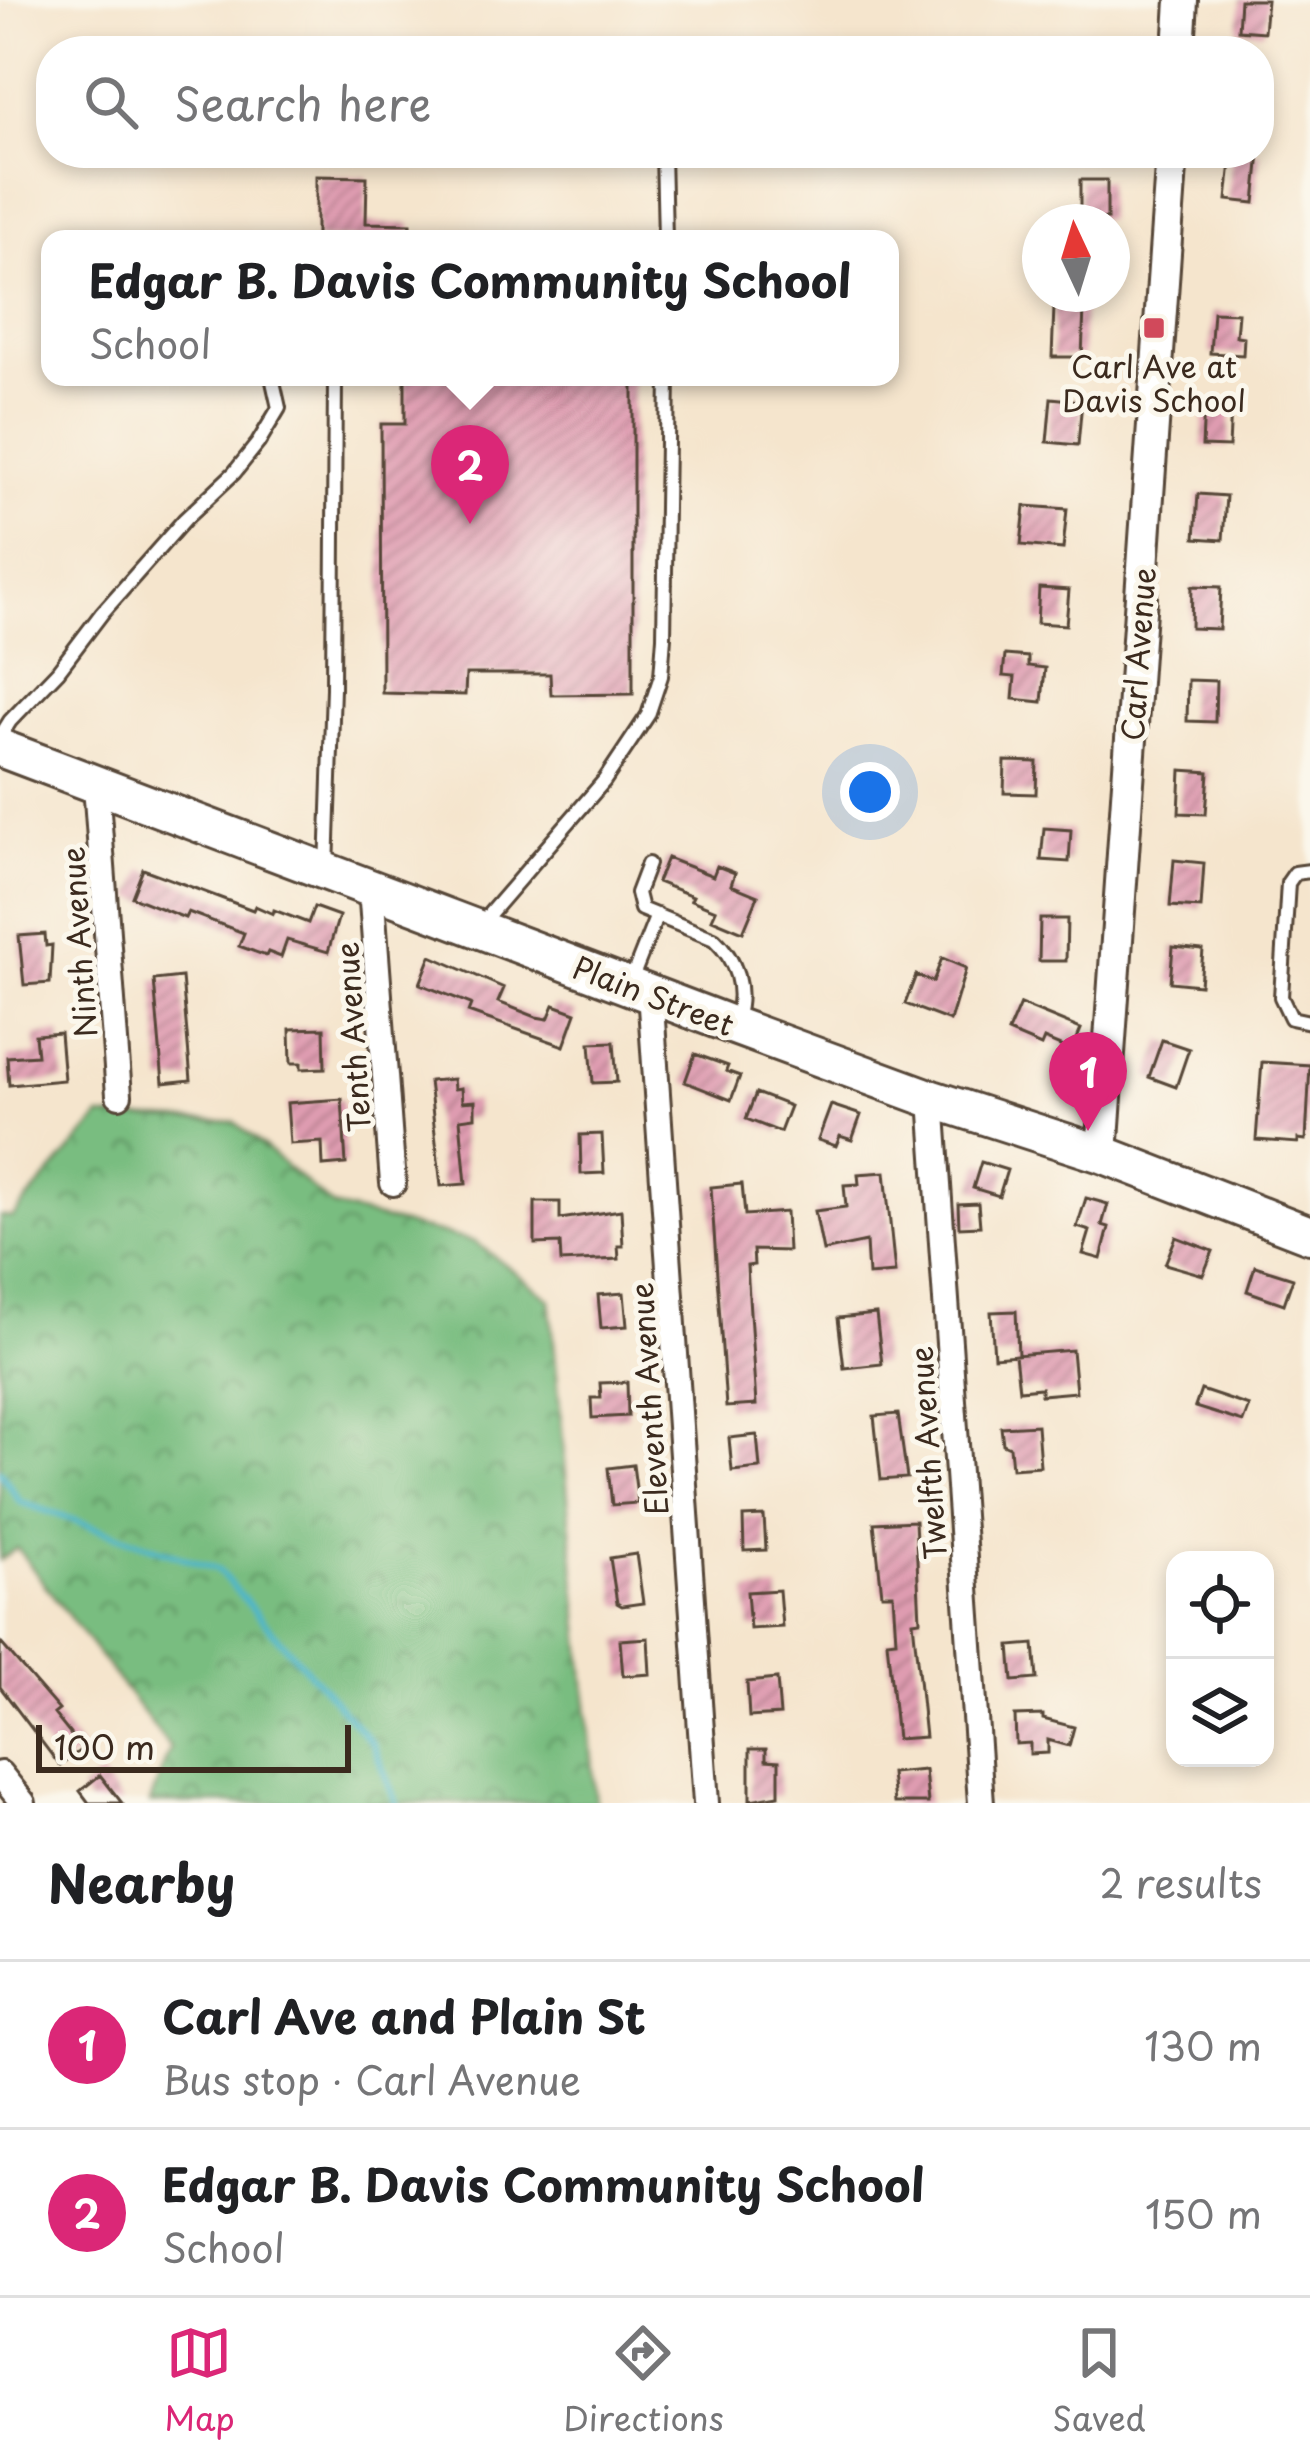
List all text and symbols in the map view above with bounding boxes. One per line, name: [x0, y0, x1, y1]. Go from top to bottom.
search box: [36, 36, 1274, 168]
text: Search here: [174, 68, 431, 136]
icon: search: [78, 69, 144, 135]
north arrow: [1022, 204, 1130, 312]
popup: [41, 230, 899, 386]
text: Edgar B. Davis Community School: [89, 245, 851, 313]
text: School: [89, 313, 211, 372]
marker: Carl Ave at Davis School: [1141, 315, 1167, 341]
place label: Carl Ave at Davis School: [1062, 343, 1246, 422]
pin: 2: [431, 425, 509, 524]
street label: Carl Avenue: [1108, 566, 1166, 742]
your location: [840, 762, 900, 822]
street label: Ninth Avenue: [49, 845, 107, 1039]
street label: Tenth Avenue: [323, 940, 381, 1134]
street label: Plain Street: [567, 944, 741, 1046]
pin: 1: [1049, 1032, 1127, 1131]
street label: Eleventh Avenue: [617, 1281, 679, 1517]
street label: Twelfth Avenue: [897, 1345, 957, 1561]
map controls: [1166, 1551, 1274, 1767]
button: locate: [1166, 1551, 1274, 1659]
button: layers: [1166, 1659, 1274, 1767]
scale bar: [36, 1719, 351, 1772]
text: 100 m: [54, 1721, 155, 1771]
text: Nearby: [48, 1843, 235, 1920]
text: 2 results: [1100, 1852, 1262, 1911]
text: Carl Ave and Plain St: [162, 1981, 646, 2049]
text: 1: [78, 2015, 96, 2074]
text: 130 m: [1144, 2015, 1262, 2074]
text: Bus stop · Carl Avenue: [162, 2049, 581, 2108]
text: Edgar B. Davis Community School: [162, 2149, 925, 2217]
text: 2: [73, 2183, 101, 2242]
text: 150 m: [1145, 2183, 1262, 2242]
text: School: [162, 2217, 285, 2276]
tab: Map: [164, 2320, 235, 2442]
tab: Directions: [563, 2320, 724, 2442]
tab: Saved: [1052, 2320, 1146, 2442]

